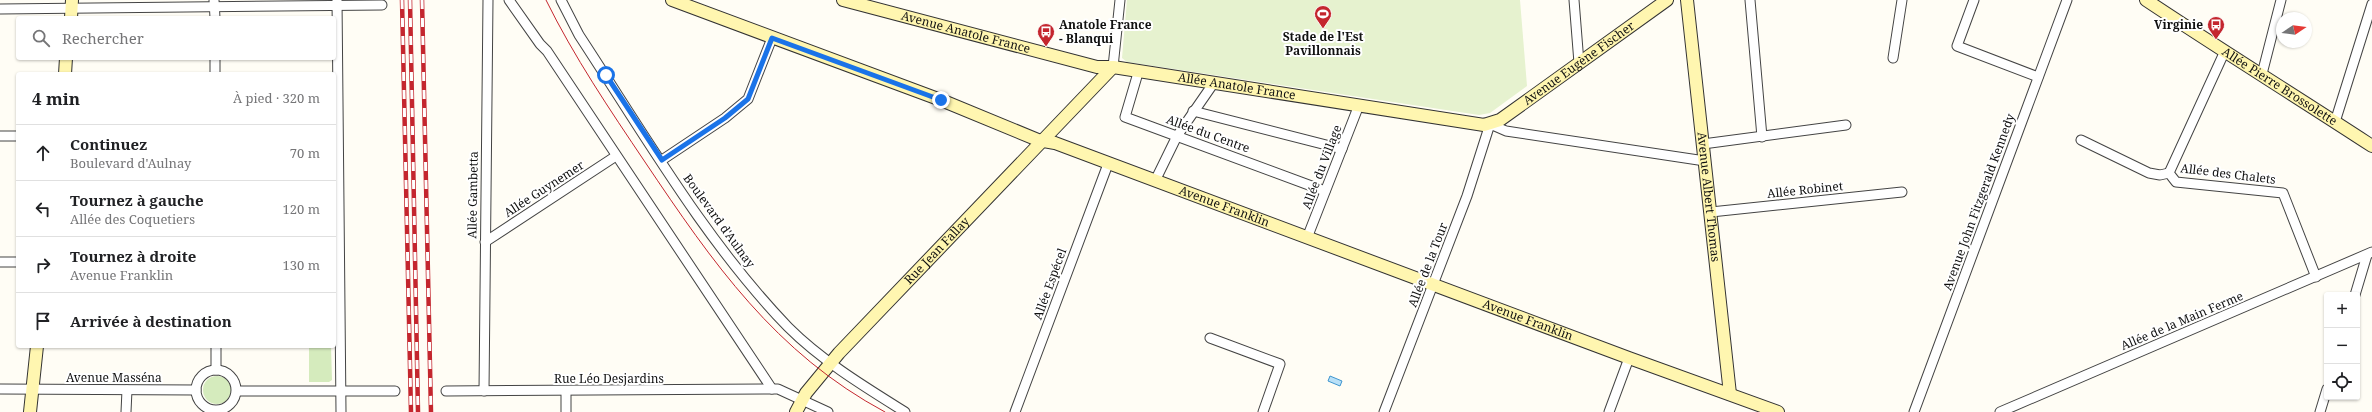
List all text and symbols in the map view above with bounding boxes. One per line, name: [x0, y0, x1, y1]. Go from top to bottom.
sports icon: Stade de l'Est Pavillonnais: [1313, 4, 1333, 29]
street label: Avenue Anatole France: [900, 7, 1032, 57]
north arrow: [2276, 12, 2312, 48]
bus stop icon: Virginie: [2206, 15, 2226, 40]
search box: [16, 16, 336, 60]
place label: Anatole France - Blanqui: [1059, 16, 1152, 47]
place label: Virginie: [2154, 16, 2203, 33]
street label: Avenue Eugène Fischer: [1519, 17, 1638, 109]
bus stop icon: Anatole France - Blanqui: [1036, 22, 1056, 47]
icon: search: [30, 27, 52, 49]
text: Rechercher: [62, 28, 144, 48]
place label: Stade de l'Est Pavillonnais: [1283, 28, 1363, 59]
street label: Allée Pierre Brossolette: [2219, 43, 2341, 129]
route start: [597, 66, 615, 84]
street label: Allée Anatole France: [1177, 68, 1297, 103]
text: 4 min: [32, 87, 80, 110]
text: À pied · 320 m: [233, 89, 320, 107]
route end: [932, 91, 950, 109]
street label: Allée du Centre: [1164, 111, 1252, 157]
street label: Avenue John Fitzgerald Kennedy: [1939, 111, 2019, 293]
street label: Allée du Village: [1298, 122, 1345, 211]
street label: Avenue Albert Thomas: [1693, 131, 1725, 263]
text: Continuez: [70, 134, 147, 154]
icon: ahead: [32, 142, 54, 164]
text: 70 m: [290, 144, 320, 162]
street label: Allée Gambetta: [463, 151, 482, 239]
text: Boulevard d'Aulnay: [70, 154, 191, 172]
street label: Allée Guynemer: [500, 156, 587, 221]
street label: Allée des Chalets: [2180, 159, 2277, 188]
street label: Boulevard d'Aulnay: [680, 170, 759, 271]
street label: Allée Robinet: [1766, 177, 1844, 202]
street label: Avenue Franklin: [1177, 181, 1272, 231]
text: Tournez à gauche: [70, 190, 204, 210]
icon: left: [32, 198, 54, 220]
text: 120 m: [283, 200, 320, 218]
text: Allée des Coquetiers: [70, 210, 195, 228]
street label: Rue Jean Fallay: [900, 213, 973, 288]
street label: Allée de la Tour: [1404, 220, 1452, 310]
text: Tournez à droite: [70, 246, 196, 266]
street label: Allée Espécel: [1029, 246, 1070, 322]
icon: right: [32, 254, 54, 276]
text: 130 m: [283, 256, 320, 274]
text: Avenue Franklin: [70, 266, 173, 284]
street label: Allée de la Main Ferme: [2118, 287, 2246, 354]
map controls: [2324, 292, 2360, 400]
button: +: [2324, 292, 2360, 328]
street label: Avenue Franklin: [1480, 295, 1576, 344]
icon: arrive: [32, 310, 54, 332]
text: Arrivée à destination: [70, 311, 232, 331]
button: −: [2324, 328, 2360, 364]
button: locate: [2324, 364, 2360, 400]
street label: Avenue Masséna: [66, 369, 162, 386]
street label: Rue Léo Desjardins: [554, 370, 664, 387]

